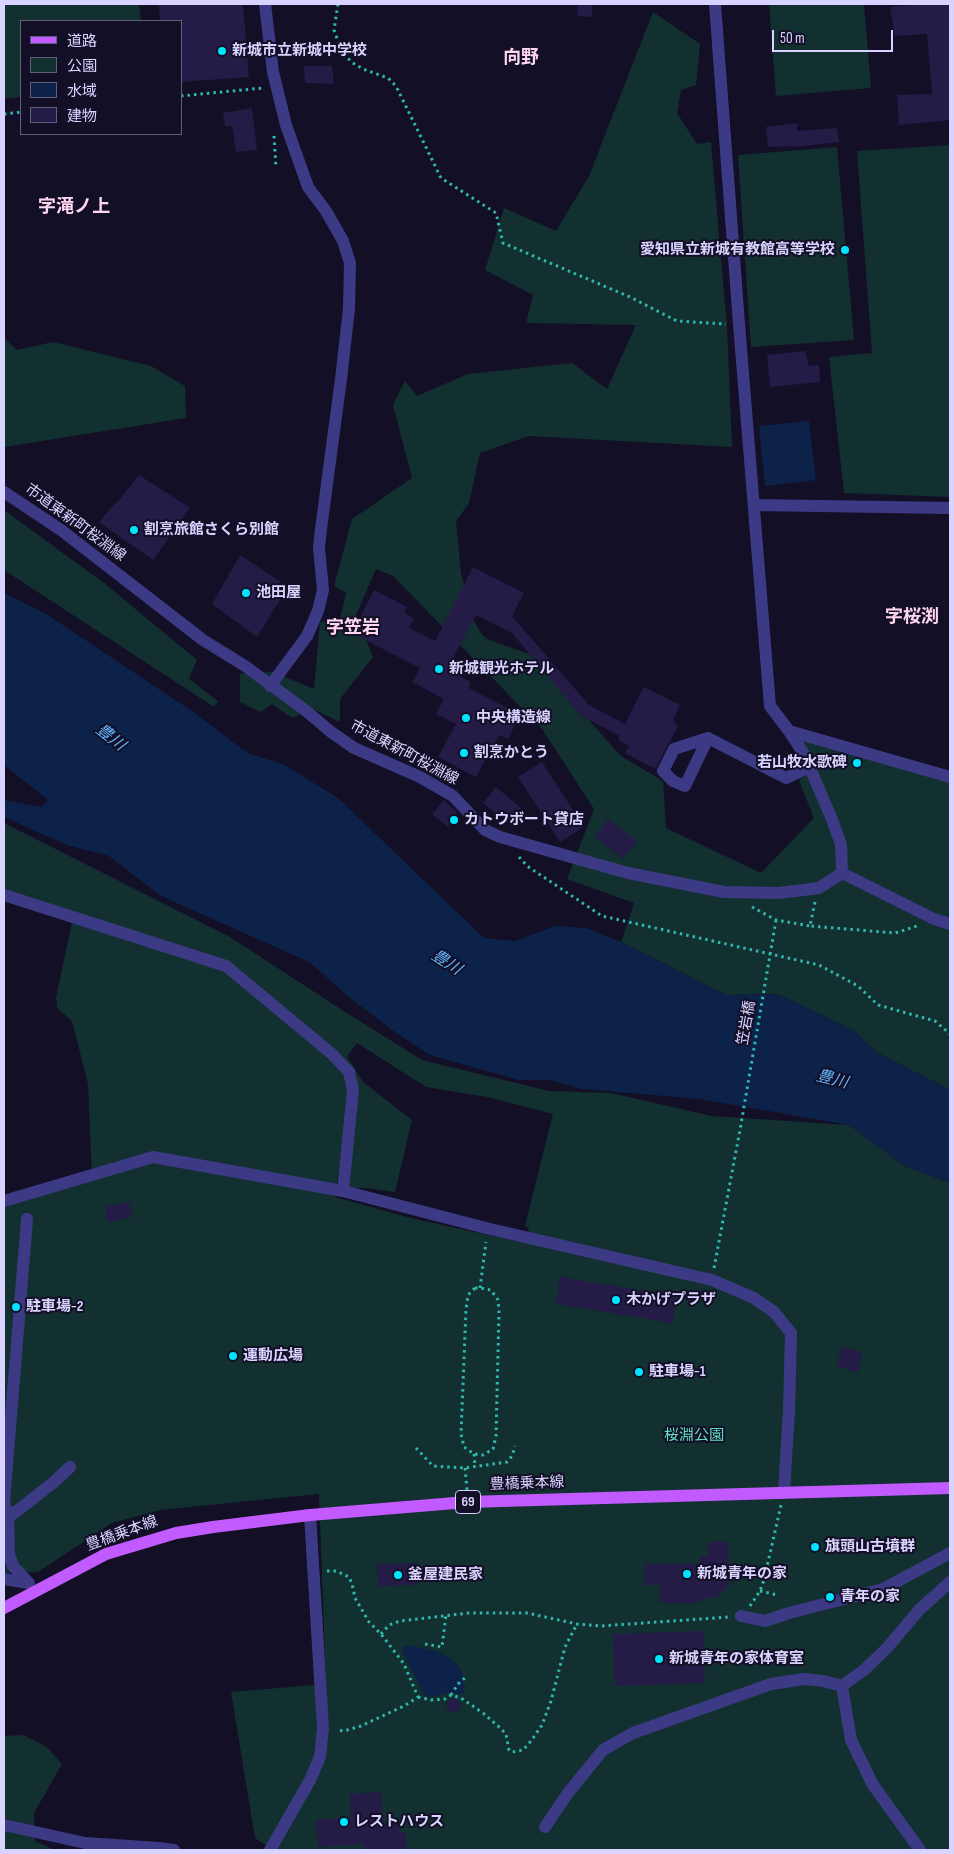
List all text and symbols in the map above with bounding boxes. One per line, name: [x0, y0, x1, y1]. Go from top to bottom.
legend: [20, 20, 182, 135]
scale bar: [774, 20, 895, 52]
text: 50 m: [780, 29, 805, 48]
text: 道路: [67, 32, 97, 51]
place label: 新城市立新城中学校: [232, 42, 367, 60]
marker: 新城市立新城中学校: [216, 45, 228, 57]
district label: 向野: [503, 47, 539, 69]
text: 公園: [67, 57, 97, 76]
text: 水域: [67, 82, 97, 101]
text: 建物: [67, 107, 97, 126]
district label: 字滝ノ上: [38, 196, 110, 218]
place label: 愛知県立新城有教館高等学校: [640, 241, 835, 259]
marker: 愛知県立新城有教館高等学校: [839, 244, 851, 256]
street label: 市道東新町桜淵線: [21, 480, 129, 566]
place label: 割烹旅館さくら別館: [144, 521, 279, 539]
marker: 割烹旅館さくら別館: [128, 524, 140, 536]
place label: 池田屋: [256, 584, 301, 602]
marker: 池田屋: [240, 587, 252, 599]
district label: 字桜渕: [885, 606, 939, 628]
district label: 字笠岩: [326, 617, 380, 639]
place label: 新城観光ホテル: [449, 660, 554, 678]
marker: 新城観光ホテル: [433, 663, 445, 675]
place label: 中央構造線: [476, 709, 551, 727]
marker: 中央構造線: [460, 712, 472, 724]
street label: 市道東新町桜淵線: [347, 717, 461, 789]
water label: 豊川: [91, 721, 129, 755]
place label: 割烹かとう: [474, 744, 549, 762]
marker: 割烹かとう: [458, 747, 470, 759]
place label: 若山牧水歌碑: [757, 754, 847, 772]
marker: 若山牧水歌碑: [851, 757, 863, 769]
place label: カトウボート貸店: [464, 811, 584, 829]
marker: カトウボート貸店: [448, 814, 460, 826]
water label: 豊川: [427, 946, 465, 980]
street label: 笠岩橋: [734, 999, 760, 1047]
water label: 豊川: [814, 1067, 850, 1093]
place label: 木かげプラザ: [626, 1291, 716, 1309]
marker: 木かげプラザ: [610, 1294, 622, 1306]
place label: 駐車場-2: [26, 1298, 83, 1316]
marker: 駐車場-2: [10, 1301, 22, 1313]
place label: 運動広場: [243, 1347, 303, 1365]
marker: 運動広場: [227, 1350, 239, 1362]
place label: 駐車場-1: [649, 1363, 706, 1381]
marker: 駐車場-1: [633, 1366, 645, 1378]
park label: 桜淵公園: [664, 1427, 724, 1445]
street label: 豊橋乗本線: [489, 1474, 565, 1494]
road number: 69: [456, 1490, 480, 1514]
street label: 豊橋乗本線: [84, 1513, 160, 1555]
place label: 旗頭山古墳群: [825, 1538, 915, 1556]
marker: 旗頭山古墳群: [809, 1541, 821, 1553]
place label: 新城青年の家: [697, 1565, 787, 1583]
place label: 釜屋建民家: [408, 1566, 483, 1584]
marker: 新城青年の家: [681, 1568, 693, 1580]
marker: 釜屋建民家: [392, 1569, 404, 1581]
place label: 青年の家: [840, 1588, 900, 1606]
marker: 青年の家: [824, 1591, 836, 1603]
place label: 新城青年の家体育室: [669, 1650, 804, 1668]
marker: 新城青年の家体育室: [653, 1653, 665, 1665]
place label: レストハウス: [354, 1813, 444, 1831]
marker: レストハウス: [338, 1816, 350, 1828]

